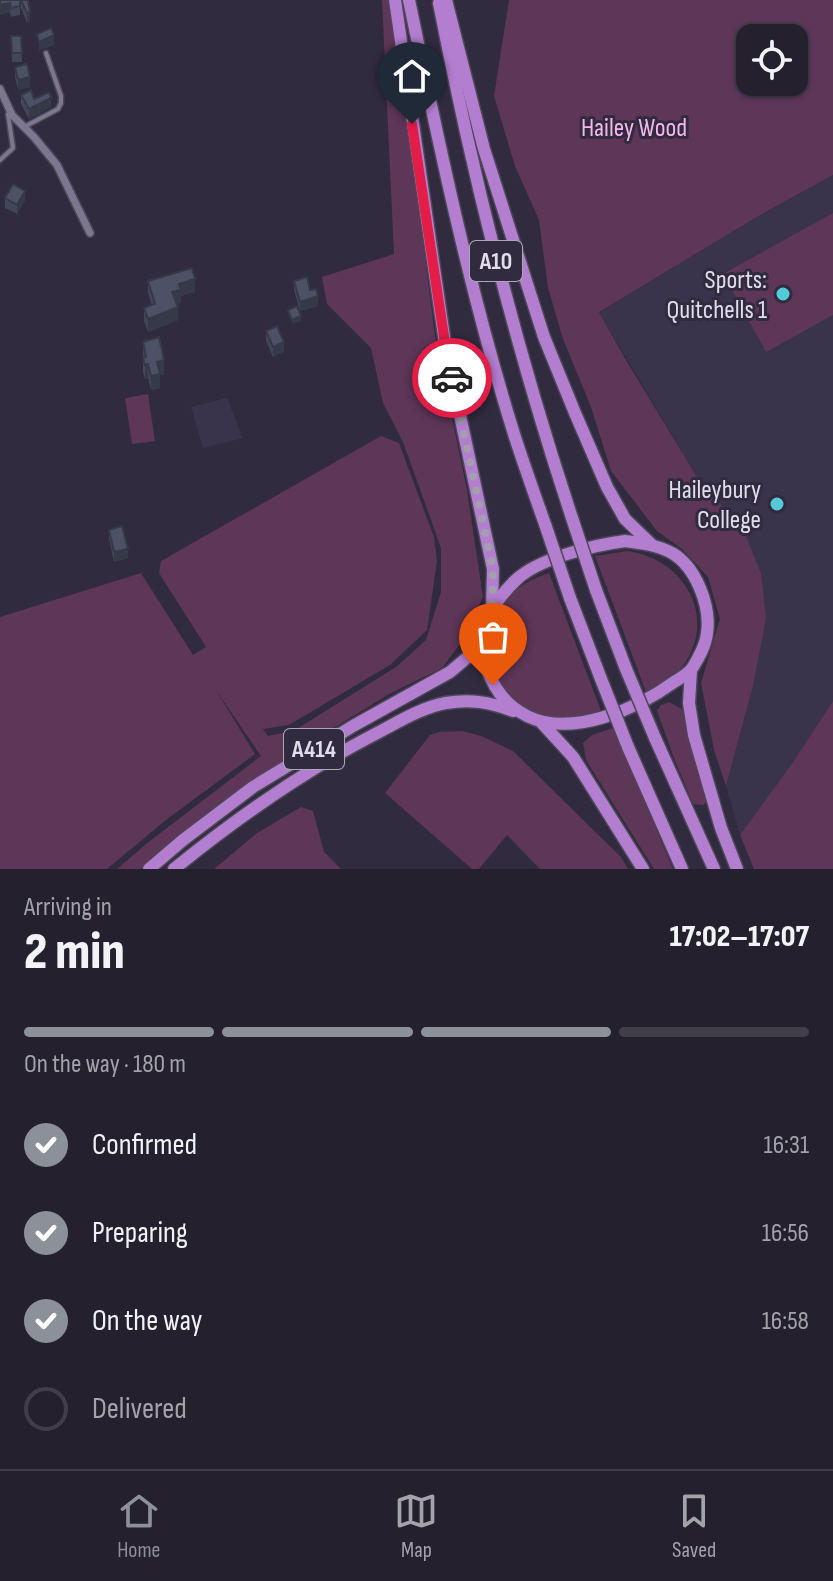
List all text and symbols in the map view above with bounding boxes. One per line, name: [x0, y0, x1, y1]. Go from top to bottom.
map controls: [736, 24, 808, 96]
button: locate: [736, 24, 808, 96]
pin: [378, 42, 446, 124]
icon: home: [390, 54, 434, 98]
park label: Hailey Wood: [581, 113, 687, 144]
road number: A10: [470, 241, 522, 281]
place label: Sports: Quitchells 1: [667, 265, 767, 326]
marker: Sports: Quitchells 1: [774, 285, 792, 303]
courier: [412, 338, 492, 418]
icon: car: [430, 356, 474, 400]
place label: Haileybury College: [668, 475, 761, 536]
marker: Haileybury College: [768, 495, 786, 513]
pin: [459, 603, 527, 685]
icon: bag: [471, 615, 515, 659]
road number: A414: [284, 729, 344, 769]
text: Arriving in: [24, 892, 112, 923]
text: 17:02–17:07: [669, 919, 809, 955]
text: 2 min: [24, 921, 125, 984]
text: On the way · 180 m: [24, 1049, 186, 1080]
icon: check: [24, 1123, 68, 1167]
text: Confirmed: [92, 1127, 197, 1163]
text: 16:31: [764, 1130, 809, 1161]
icon: check: [24, 1211, 68, 1255]
text: Preparing: [92, 1215, 188, 1251]
text: 16:56: [762, 1218, 809, 1249]
icon: check: [24, 1299, 68, 1343]
text: On the way: [92, 1303, 202, 1339]
text: 16:58: [762, 1306, 809, 1337]
text: Delivered: [92, 1391, 187, 1427]
tab: Home: [117, 1489, 161, 1564]
tab: Map: [394, 1489, 438, 1564]
tab: Saved: [672, 1489, 716, 1564]

